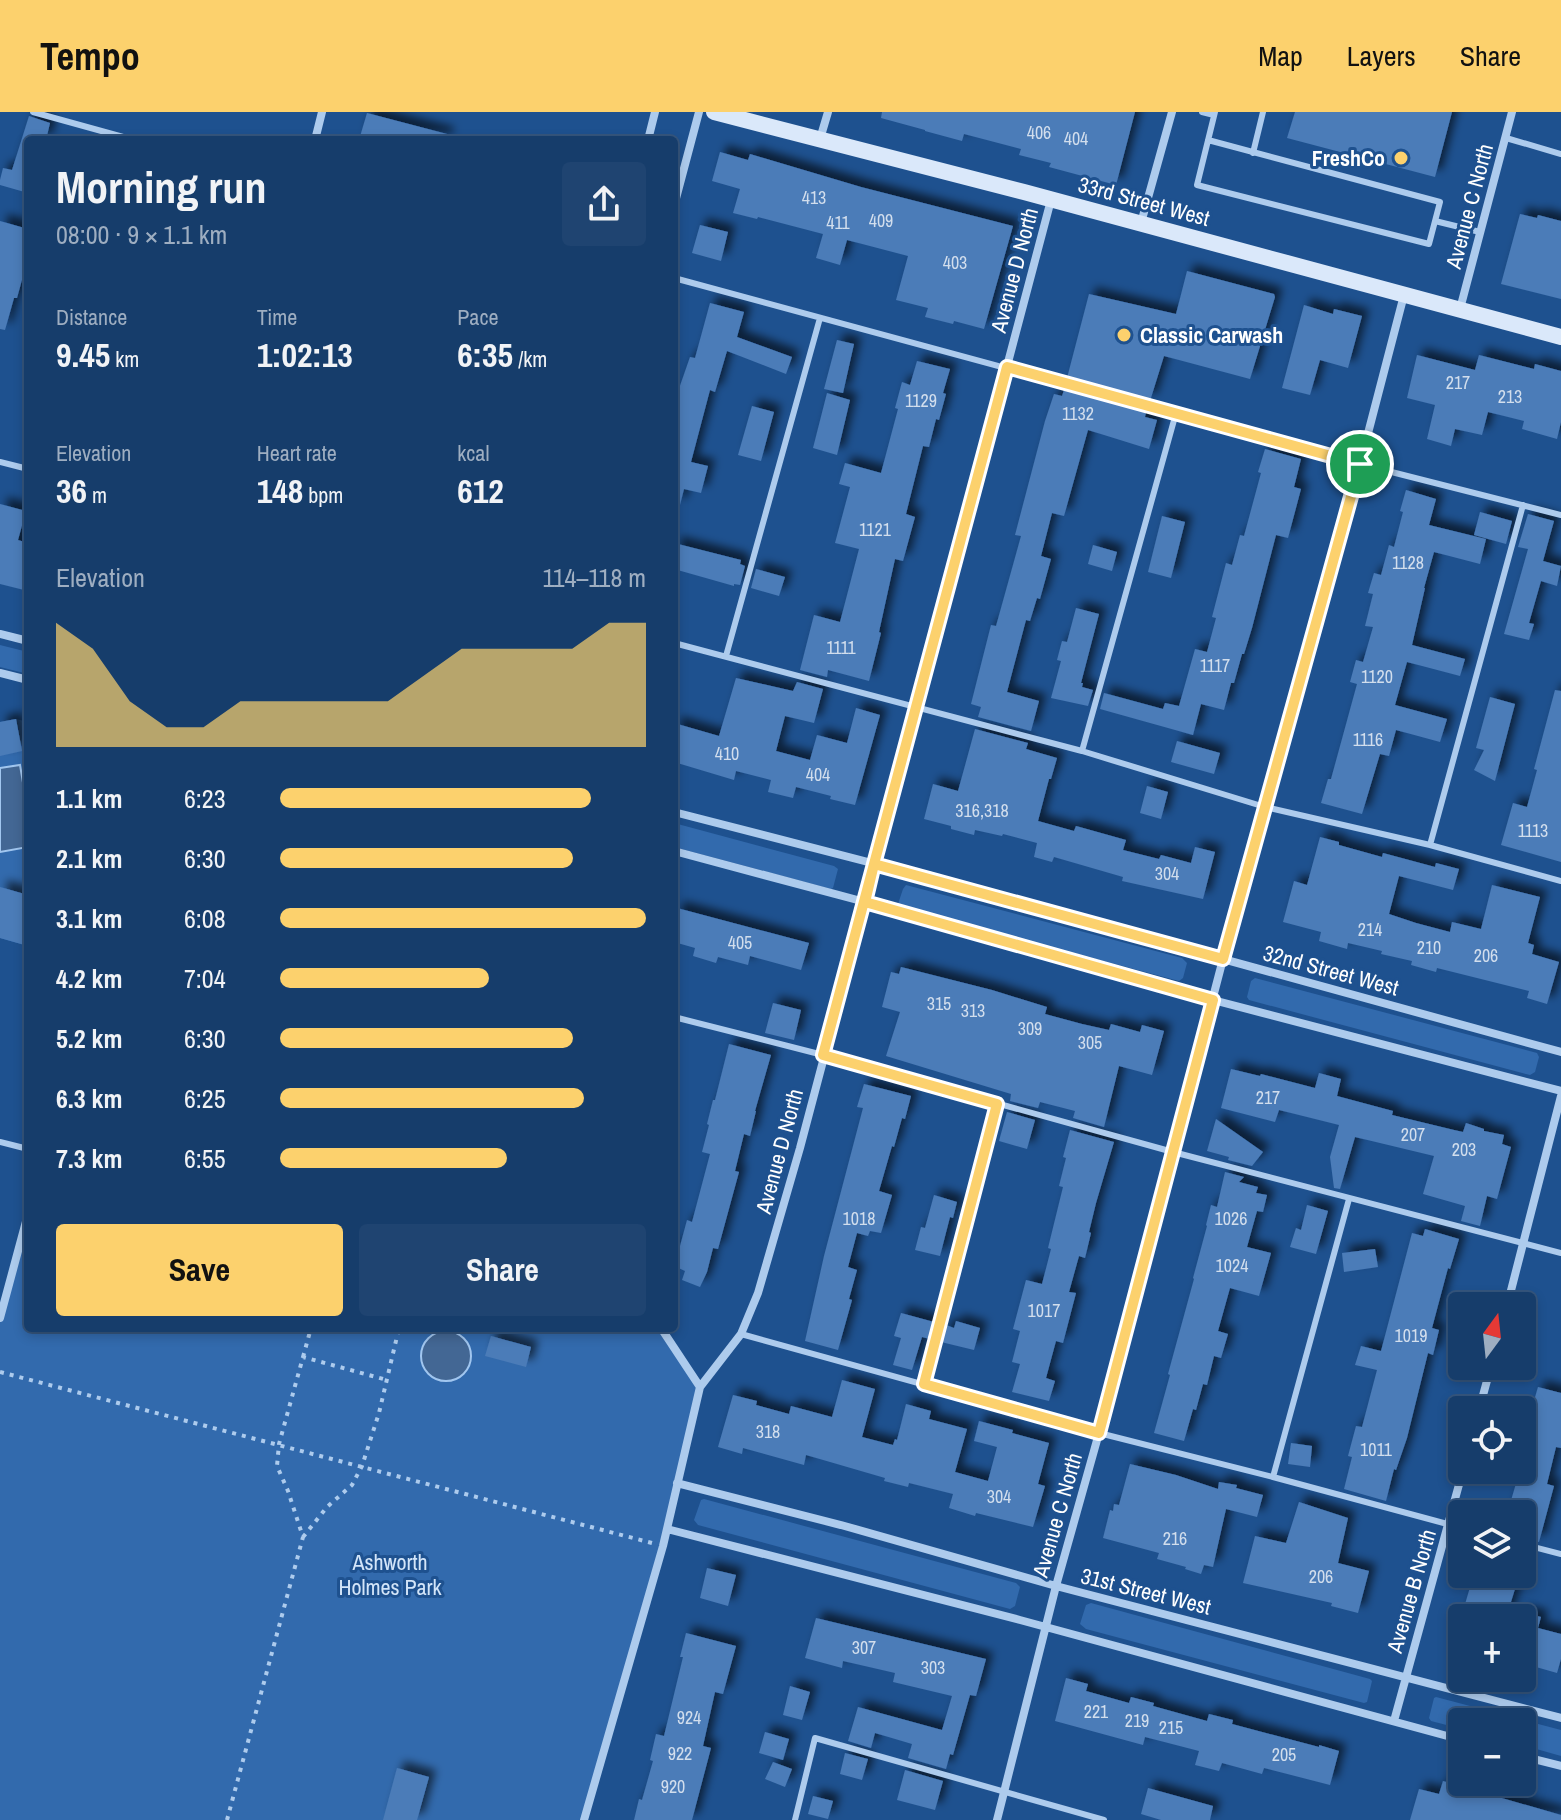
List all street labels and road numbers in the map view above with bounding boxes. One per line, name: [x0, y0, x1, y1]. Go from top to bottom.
street label: Avenue C North: [1438, 140, 1500, 273]
street label: 33rd Street West: [1075, 169, 1213, 233]
street label: Avenue D North: [983, 204, 1045, 337]
street label: 32nd Street West: [1260, 938, 1402, 1002]
street label: Avenue D North: [748, 1085, 810, 1218]
street label: Avenue C North: [1025, 1449, 1089, 1582]
street label: Avenue B North: [1379, 1526, 1443, 1657]
street label: 31st Street West: [1078, 1560, 1214, 1622]

